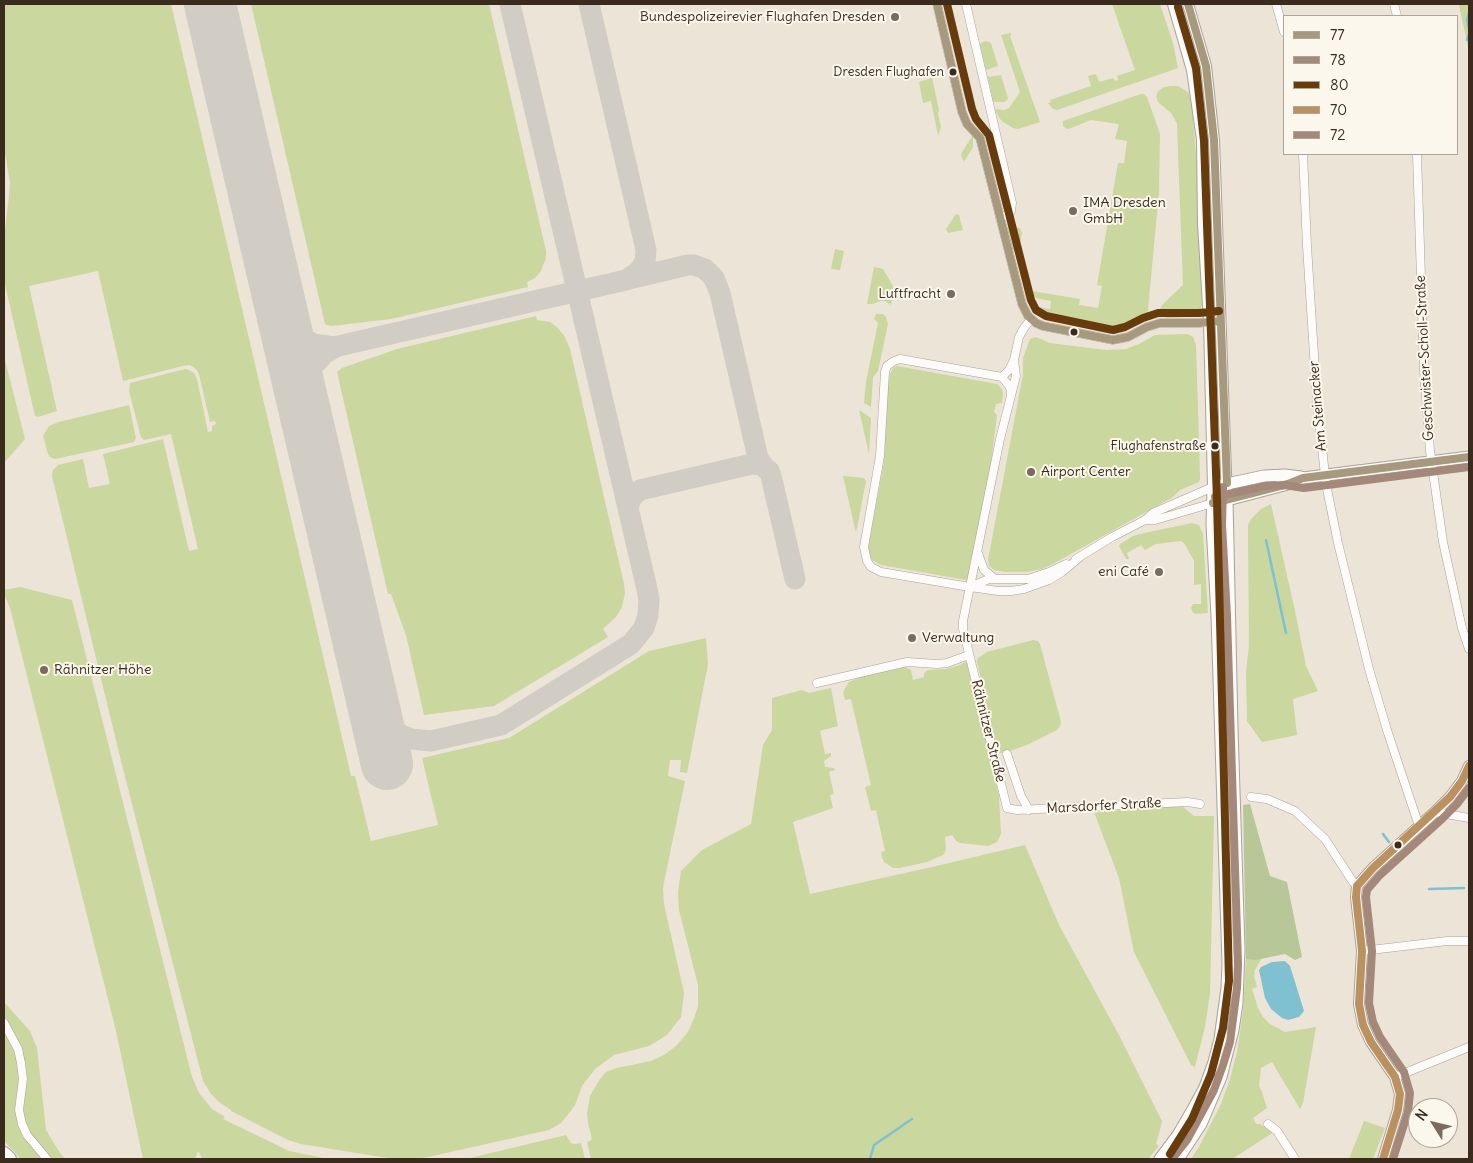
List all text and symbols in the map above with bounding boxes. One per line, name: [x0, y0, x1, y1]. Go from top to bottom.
place label: Bundespolizeirevier Flughafen Dresden: [640, 9, 885, 25]
marker: Bundespolizeirevier Flughafen Dresden: [889, 11, 901, 23]
legend: [1283, 15, 1458, 155]
text: 77: [1330, 25, 1345, 44]
text: 78: [1330, 50, 1346, 69]
place label: Dresden Flughafen: [833, 64, 944, 80]
marker: Dresden Flughafen: [948, 67, 958, 77]
text: 80: [1330, 75, 1349, 94]
text: 70: [1330, 100, 1347, 119]
text: 72: [1330, 125, 1346, 144]
place label: IMA Dresden GmbH: [1083, 195, 1166, 228]
marker: IMA Dresden GmbH: [1067, 205, 1079, 217]
street label: Geschwister-Scholl-Straße: [1412, 275, 1438, 441]
place label: Luftfracht: [878, 286, 941, 302]
marker: Luftfracht: [945, 288, 957, 300]
unlabelled marker: [1069, 327, 1079, 337]
street label: Am Steinacker: [1306, 360, 1330, 452]
place label: Flughafenstraße: [1111, 438, 1206, 454]
marker: Flughafenstraße: [1210, 441, 1220, 451]
place label: Airport Center: [1041, 464, 1131, 480]
marker: Airport Center: [1025, 466, 1037, 478]
place label: eni Café: [1098, 564, 1149, 580]
marker: eni Café: [1153, 566, 1165, 578]
place label: Verwaltung: [922, 630, 994, 646]
marker: Verwaltung: [906, 632, 918, 644]
place label: Rähnitzer Höhe: [54, 662, 151, 678]
marker: Rähnitzer Höhe: [38, 664, 50, 676]
street label: Rähnitzer Straße: [967, 678, 1009, 784]
street label: Marsdorfer Straße: [1046, 795, 1162, 817]
unlabelled marker: [1393, 840, 1403, 850]
north arrow: [1408, 1098, 1458, 1148]
text: N: [1412, 1106, 1432, 1124]

